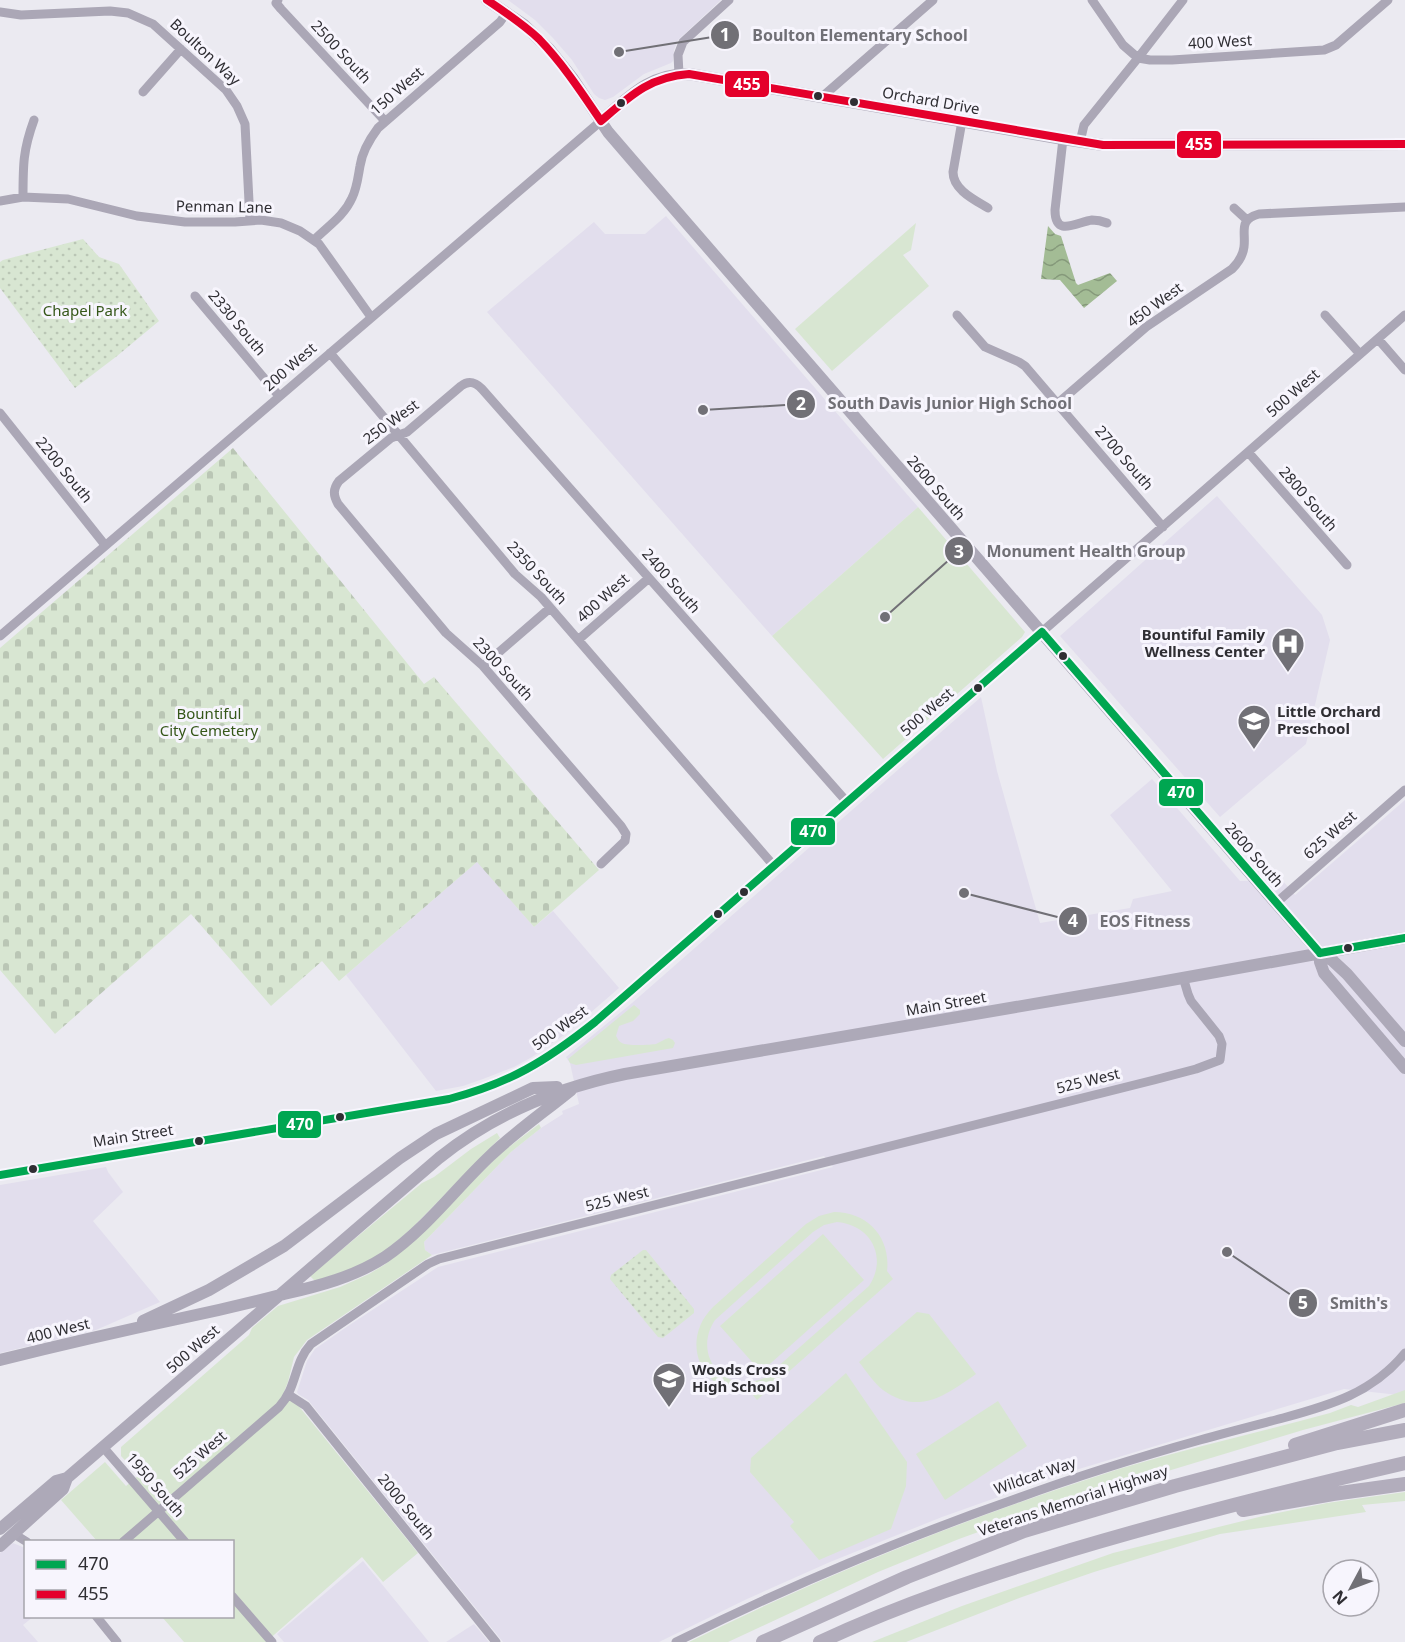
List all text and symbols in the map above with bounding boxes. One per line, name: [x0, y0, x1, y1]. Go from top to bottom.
street label: Boulton Way: [166, 13, 245, 89]
street label: 2500 South: [307, 15, 376, 87]
callout: Boulton Elementary School: [710, 18, 980, 52]
text: 1: [720, 22, 730, 46]
text: Boulton Elementary School: [752, 24, 968, 46]
street label: 400 West: [1187, 29, 1253, 53]
street label: 150 West: [365, 61, 428, 119]
line badge: 455: [724, 70, 770, 98]
text: 455: [733, 73, 761, 95]
street label: Orchard Drive: [881, 82, 981, 118]
unlabelled marker: [812, 90, 824, 102]
unlabelled marker: [848, 96, 860, 108]
unlabelled marker: [615, 97, 627, 109]
line badge: 455: [1176, 130, 1222, 159]
text: 455: [1185, 133, 1213, 155]
street label: Penman Lane: [176, 195, 272, 217]
street label: 450 West: [1123, 277, 1187, 331]
street label: 2330 South: [205, 285, 271, 359]
park label: Chapel Park: [43, 300, 127, 320]
street label: 200 West: [258, 337, 321, 395]
street label: 500 West: [1261, 363, 1324, 421]
callout: South Davis Junior High School: [786, 387, 1084, 421]
text: 2: [796, 391, 806, 415]
text: South Davis Junior High School: [828, 392, 1072, 414]
street label: 250 West: [359, 394, 423, 448]
street label: 2700 South: [1091, 421, 1158, 494]
street label: 2200 South: [32, 432, 98, 507]
street label: 2600 South: [903, 451, 970, 524]
street label: 2800 South: [1275, 462, 1342, 535]
callout: Monument Health Group: [944, 534, 1197, 568]
street label: 2350 South: [503, 536, 572, 608]
text: 3: [954, 539, 964, 563]
text: Monument Health Group: [986, 540, 1186, 562]
street label: 2400 South: [638, 544, 705, 617]
street label: 400 West: [572, 568, 633, 626]
place label: Bountiful Family Wellness Center: [1142, 624, 1265, 661]
hospital icon: Bountiful Family Wellness Center: [1270, 626, 1306, 673]
street label: 2300 South: [469, 632, 538, 704]
unlabelled marker: [1057, 650, 1069, 662]
street label: 500 West: [895, 682, 958, 740]
unlabelled marker: [972, 682, 984, 694]
place label: Little Orchard Preschool: [1277, 701, 1381, 738]
park label: Bountiful City Cemetery: [160, 703, 259, 740]
school or university icon: Little Orchard Preschool: [1236, 703, 1272, 750]
line badge: 470: [1158, 778, 1204, 807]
text: 470: [1167, 781, 1195, 803]
street label: 625 West: [1298, 805, 1361, 863]
line badge: 470: [790, 817, 836, 846]
street label: 2600 South: [1221, 818, 1288, 891]
text: 470: [799, 820, 827, 842]
unlabelled marker: [738, 886, 750, 898]
callout: EOS Fitness: [1058, 904, 1203, 938]
unlabelled marker: [712, 908, 724, 920]
text: 4: [1068, 908, 1078, 932]
text: EOS Fitness: [1099, 910, 1191, 932]
unlabelled marker: [1342, 942, 1354, 954]
street label: Main Street: [904, 986, 988, 1020]
street label: 500 West: [528, 1000, 592, 1054]
street label: 525 West: [1054, 1062, 1122, 1098]
line badge: 470: [277, 1110, 322, 1139]
unlabelled marker: [334, 1111, 346, 1123]
text: 470: [286, 1113, 314, 1135]
street label: Main Street: [91, 1119, 175, 1151]
unlabelled marker: [193, 1135, 205, 1147]
unlabelled marker: [27, 1163, 39, 1175]
street label: 525 West: [583, 1180, 651, 1216]
callout: Smith's: [1288, 1286, 1400, 1320]
text: 5: [1298, 1290, 1308, 1314]
text: Smith's: [1330, 1292, 1388, 1314]
street label: 400 West: [24, 1312, 92, 1348]
street label: 500 West: [161, 1319, 224, 1377]
place label: Woods Cross High School: [692, 1359, 786, 1396]
school or university icon: Woods Cross High School: [651, 1361, 687, 1408]
street label: 525 West: [168, 1425, 231, 1483]
street label: 1950 South: [122, 1448, 189, 1521]
street label: Wildcat Way: [991, 1452, 1079, 1498]
street label: Veterans Memorial Highway: [975, 1460, 1170, 1540]
street label: 2000 South: [374, 1469, 440, 1544]
legend: [24, 1540, 234, 1618]
text: 470: [78, 1551, 109, 1575]
north arrow: [1321, 1558, 1381, 1618]
text: 455: [78, 1581, 109, 1605]
text: N: [1327, 1586, 1352, 1610]

